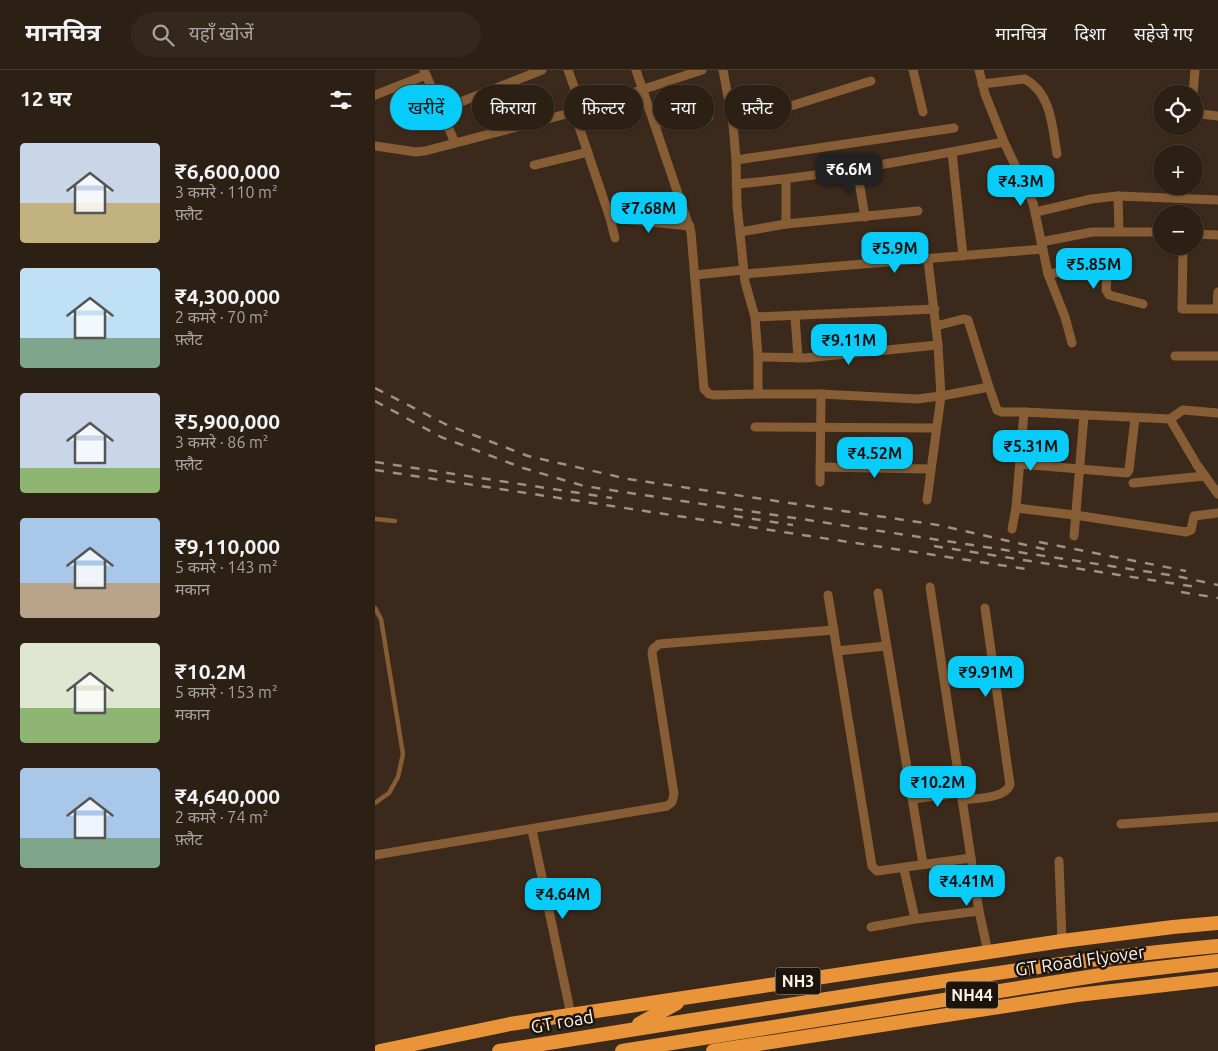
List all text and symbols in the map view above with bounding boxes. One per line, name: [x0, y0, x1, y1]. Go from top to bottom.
search box: [131, 12, 481, 57]
text: मानचित्र: [25, 19, 101, 46]
icon: search: [149, 21, 177, 49]
text: यहाँ खोजें: [189, 22, 254, 44]
text: मानचित्र: [995, 23, 1047, 43]
text: दिशा: [1075, 23, 1106, 43]
text: सहेजे गए: [1134, 23, 1193, 43]
chip: खरीदें: [390, 85, 462, 130]
chip: किराया: [472, 85, 554, 130]
chip: फ़िल्टर: [564, 85, 643, 130]
chip: नया: [653, 85, 714, 130]
chip: फ़्लैट: [724, 85, 791, 130]
map controls: [1153, 85, 1203, 255]
button: locate: [1153, 85, 1203, 135]
text: 12 घर: [20, 86, 72, 110]
icon: filters: [327, 86, 355, 114]
button: +: [1153, 145, 1203, 195]
pin: ₹6.6M: [814, 152, 884, 195]
text: ₹6,600,000: [175, 159, 280, 183]
text: ₹6.6M: [826, 160, 872, 178]
icon: home: [60, 163, 120, 223]
pin: ₹4.3M: [986, 164, 1056, 207]
text: ₹4.3M: [998, 172, 1044, 190]
text: 3 कमरे · 110 m²: [175, 183, 278, 201]
pin: ₹7.68M: [608, 191, 690, 234]
text: ₹7.68M: [622, 199, 676, 217]
text: फ़्लैट: [175, 205, 203, 223]
button: −: [1153, 205, 1203, 255]
pin: ₹5.9M: [860, 232, 930, 274]
text: ₹5.9M: [872, 239, 918, 257]
pin: ₹5.85M: [1053, 248, 1135, 290]
text: ₹5.85M: [1067, 255, 1121, 273]
text: ₹4,300,000: [175, 284, 280, 308]
icon: home: [60, 288, 120, 348]
text: 2 कमरे · 70 m²: [175, 308, 269, 326]
pin: ₹9.11M: [808, 324, 890, 366]
text: फ़्लैट: [175, 330, 203, 348]
text: ₹9.11M: [822, 331, 876, 349]
text: ₹5,900,000: [175, 409, 280, 433]
icon: home: [60, 413, 120, 473]
pin: ₹5.31M: [990, 430, 1072, 472]
text: 3 कमरे · 86 m²: [175, 433, 269, 451]
pin: ₹4.52M: [834, 436, 916, 479]
text: ₹5.31M: [1004, 437, 1058, 455]
text: ₹4.52M: [848, 444, 902, 462]
text: फ़्लैट: [175, 455, 203, 473]
text: ₹9,110,000: [175, 534, 280, 558]
icon: home: [60, 538, 120, 598]
text: 5 कमरे · 143 m²: [175, 558, 278, 576]
text: मकान: [175, 580, 210, 598]
pin: ₹9.91M: [945, 656, 1027, 698]
text: ₹10.2M: [175, 659, 246, 683]
icon: home: [60, 663, 120, 723]
text: ₹9.91M: [959, 663, 1013, 681]
text: 5 कमरे · 153 m²: [175, 683, 278, 701]
text: मकान: [175, 705, 210, 723]
pin: ₹10.2M: [897, 766, 979, 808]
text: ₹10.2M: [911, 773, 965, 791]
text: ₹4,640,000: [175, 784, 280, 808]
icon: home: [60, 788, 120, 848]
text: 2 कमरे · 74 m²: [175, 808, 269, 826]
text: फ़्लैट: [175, 830, 203, 848]
pin: ₹4.41M: [926, 864, 1008, 907]
text: ₹4.41M: [940, 872, 994, 890]
pin: ₹4.64M: [522, 878, 604, 920]
text: ₹4.64M: [536, 885, 590, 903]
street label: GT Road Flyover: [1014, 941, 1146, 979]
road number: NH3: [775, 968, 821, 994]
road number: NH44: [946, 982, 998, 1008]
street label: GT road: [529, 1006, 595, 1036]

